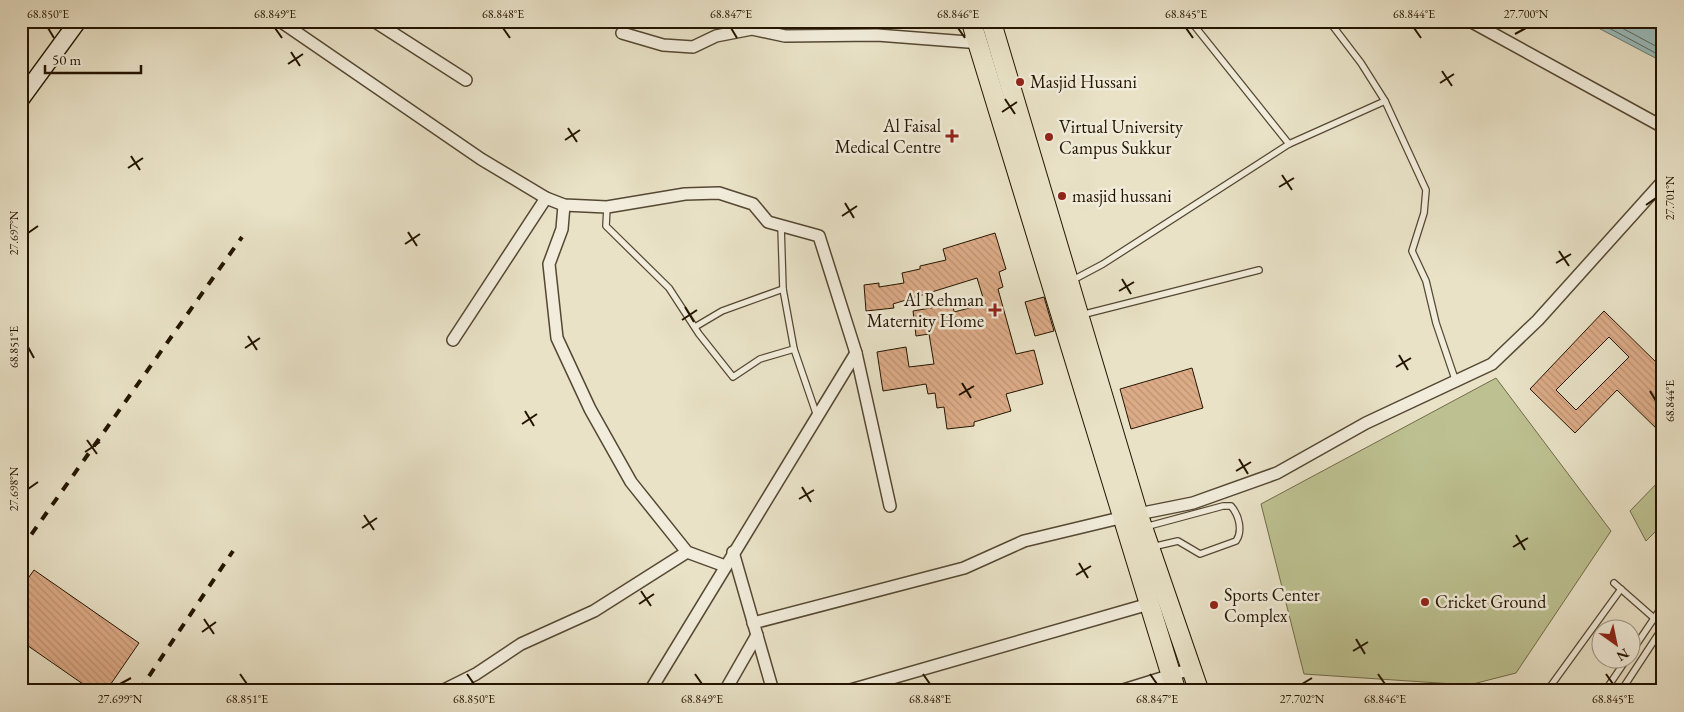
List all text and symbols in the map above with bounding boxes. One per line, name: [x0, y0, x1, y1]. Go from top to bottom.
text: 68.850°E: [27, 6, 69, 22]
text: 68.849°E: [254, 6, 296, 22]
text: 68.848°E: [482, 6, 524, 22]
text: 68.847°E: [710, 6, 752, 22]
text: 68.846°E: [937, 6, 979, 22]
text: 68.845°E: [1165, 6, 1207, 22]
text: 68.844°E: [1393, 6, 1435, 22]
text: 27.700°N: [1504, 6, 1549, 22]
scale bar: [45, 42, 141, 74]
text: 50 m: [52, 50, 81, 69]
place label: Masjid Hussani: [1030, 70, 1137, 93]
marker: Masjid Hussani: [1014, 76, 1026, 88]
place label: Al Faisal Medical Centre: [835, 114, 941, 158]
place label: Virtual University Campus Sukkur: [1059, 115, 1183, 159]
marker: Al Faisal Medical Centre: [945, 129, 959, 143]
marker: Virtual University Campus Sukkur: [1043, 131, 1055, 143]
text: 27.701°N: [1662, 175, 1678, 220]
place label: masjid hussani: [1072, 184, 1172, 207]
marker: masjid hussani: [1056, 190, 1068, 202]
text: 27.697°N: [6, 210, 22, 255]
place label: Al Rehman Maternity Home: [867, 288, 984, 332]
marker: Al Rehman Maternity Home: [988, 303, 1002, 317]
text: 68.851°E: [6, 326, 22, 368]
text: 68.844°E: [1662, 380, 1678, 422]
text: 27.698°N: [6, 466, 22, 511]
place label: Sports Center Complex: [1224, 583, 1320, 627]
place label: Cricket Ground: [1435, 590, 1547, 613]
marker: Cricket Ground: [1419, 596, 1431, 608]
marker: Sports Center Complex: [1208, 599, 1220, 611]
north arrow: [1592, 620, 1642, 670]
text: N: [1613, 644, 1633, 666]
text: 27.699°N: [98, 691, 143, 707]
text: 68.851°E: [226, 691, 268, 707]
text: 68.850°E: [453, 691, 495, 707]
text: 68.849°E: [681, 691, 723, 707]
text: 68.848°E: [909, 691, 951, 707]
text: 68.847°E: [1136, 691, 1178, 707]
text: 27.702°N: [1280, 691, 1325, 707]
text: 68.846°E: [1364, 691, 1406, 707]
text: 68.845°E: [1592, 691, 1634, 707]

